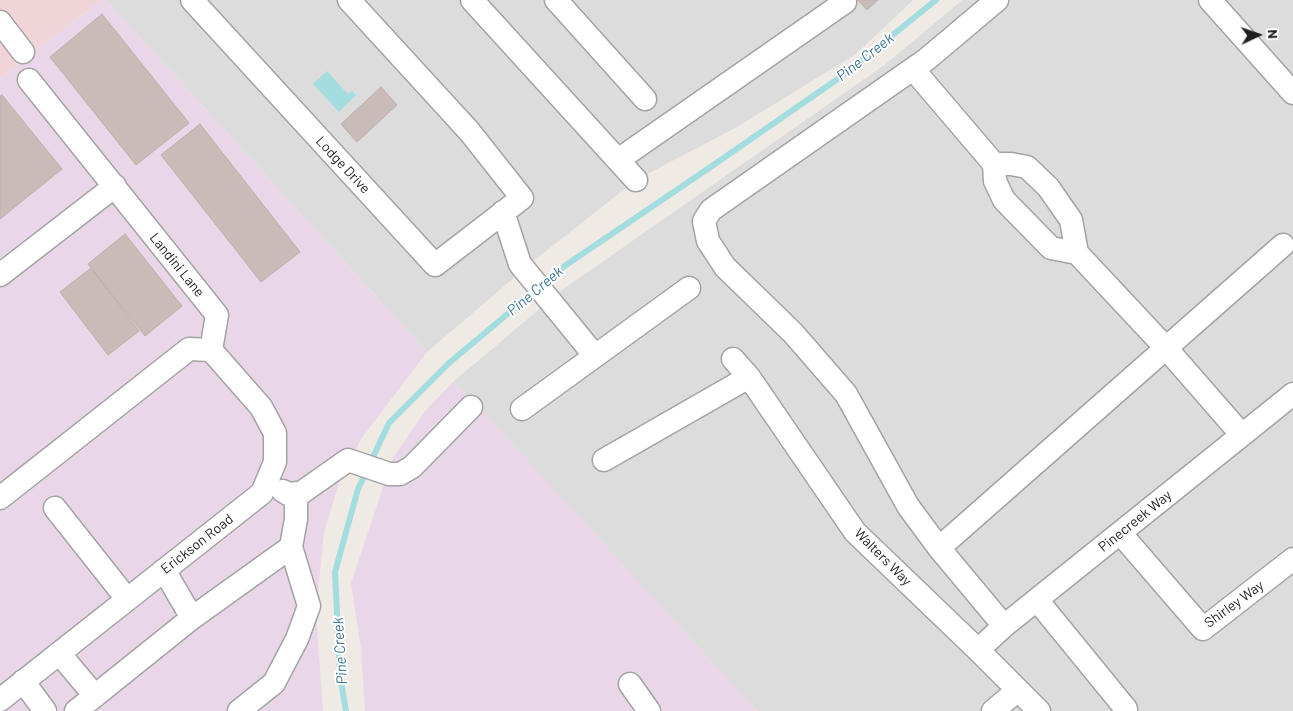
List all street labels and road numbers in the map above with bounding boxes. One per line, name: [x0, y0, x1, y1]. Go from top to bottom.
street label: Lodge Drive: [312, 133, 374, 197]
street label: Landini Lane: [146, 230, 208, 300]
street label: Pinecreek Way: [1095, 486, 1175, 556]
street label: Erickson Road: [158, 511, 236, 577]
street label: Walters Way: [851, 525, 915, 589]
street label: Shirley Way: [1201, 577, 1267, 631]

